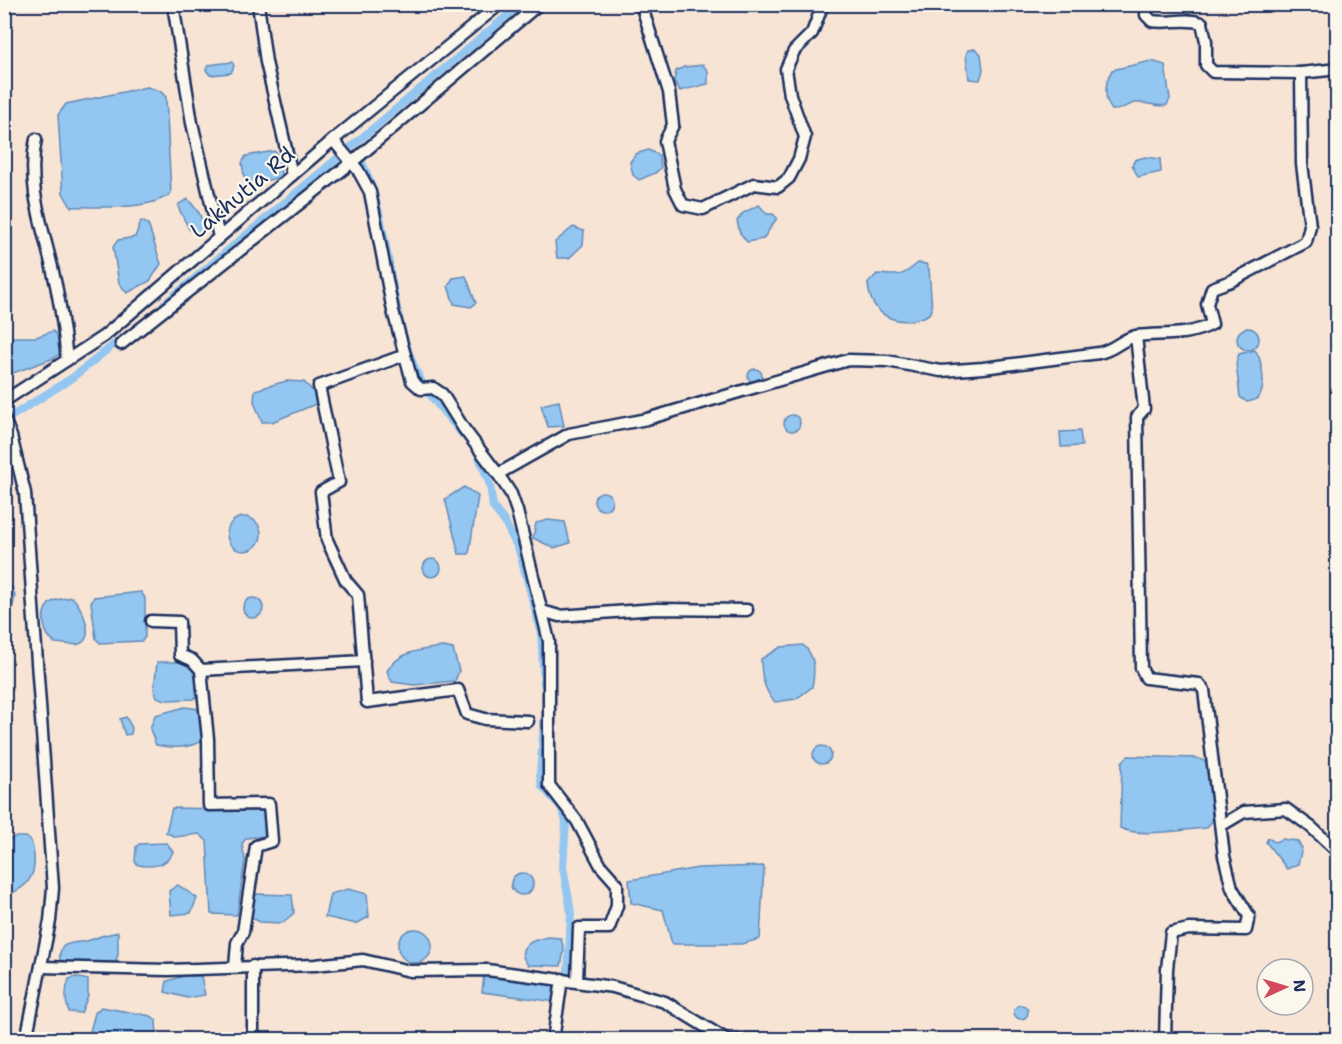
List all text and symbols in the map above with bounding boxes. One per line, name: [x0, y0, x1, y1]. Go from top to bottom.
street label: Lakhutia Rd: [184, 140, 301, 245]
north arrow: [1255, 957, 1315, 1017]
text: N: [1289, 979, 1310, 993]

